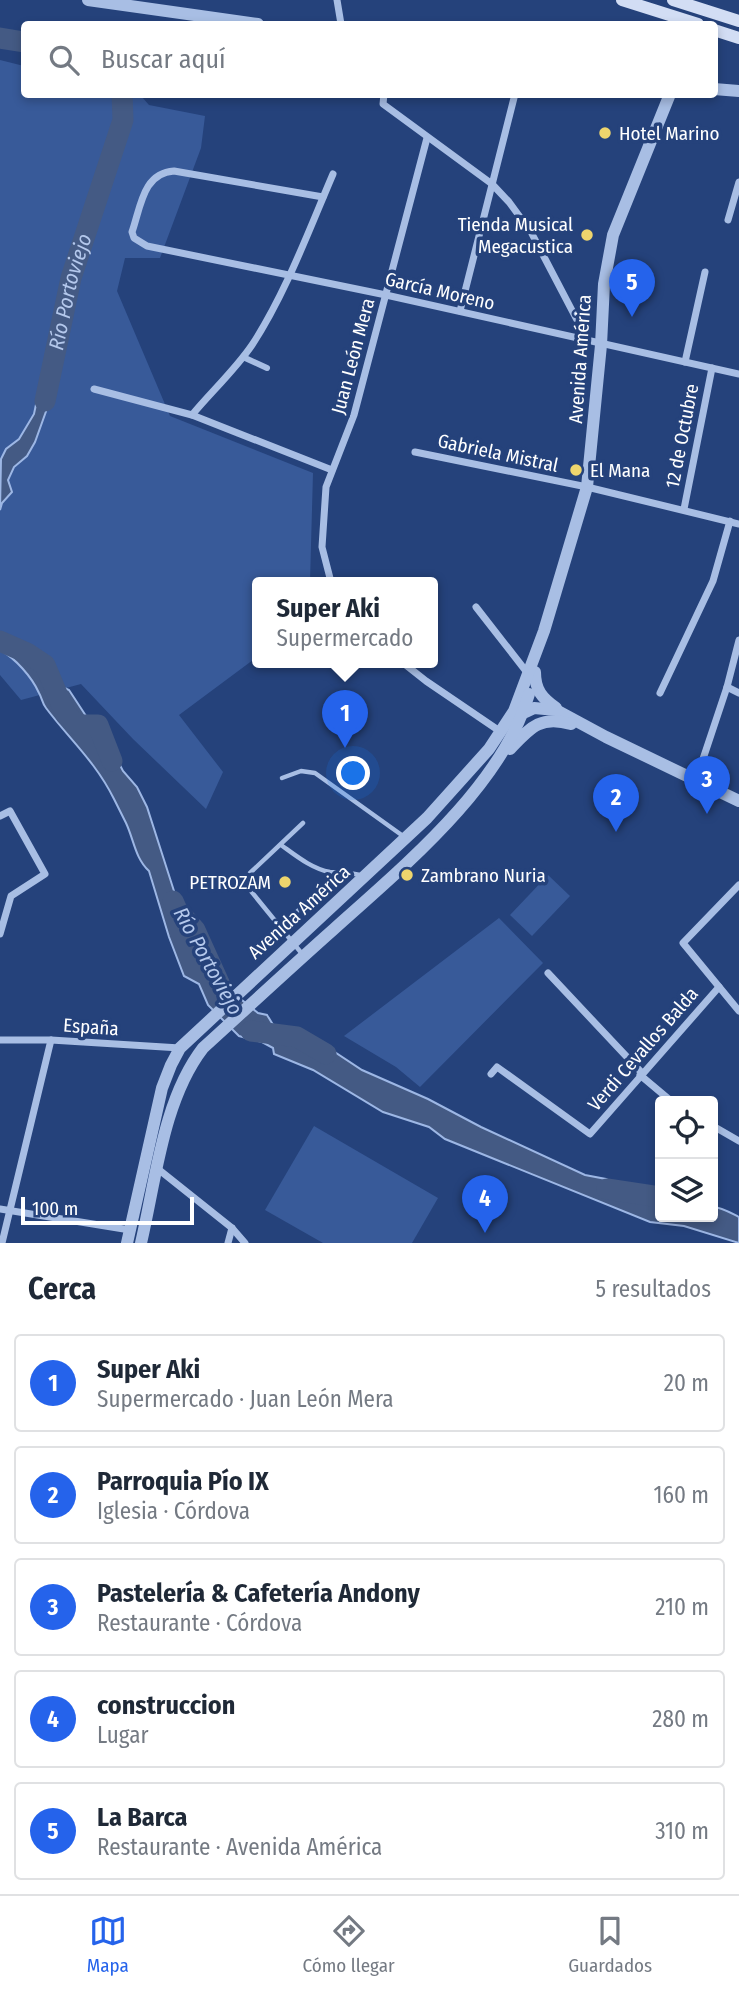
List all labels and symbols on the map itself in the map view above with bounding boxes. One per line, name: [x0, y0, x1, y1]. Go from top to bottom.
place label: Hotel Marino: [619, 122, 720, 145]
marker: Hotel Marino: [597, 125, 613, 141]
place label: Tienda Musical Megacustica: [458, 213, 573, 258]
marker: Tienda Musical Megacustica: [579, 227, 595, 243]
water label: Río Portoviejo: [43, 230, 98, 352]
pin: 5: [609, 259, 655, 317]
street label: García Moreno: [383, 267, 497, 315]
street label: Avenida América: [564, 294, 596, 424]
street label: Juan León Mera: [326, 296, 380, 416]
street label: 12 de Octubre: [661, 382, 703, 490]
street label: Gabriela Mistral: [436, 429, 560, 477]
place label: El Mana: [590, 459, 650, 482]
marker: El Mana: [568, 462, 584, 478]
pin: 1: [322, 690, 368, 748]
your location: [336, 756, 370, 790]
pin: 3: [684, 756, 730, 814]
pin: 2: [593, 774, 639, 832]
street label: Avenida América: [243, 860, 355, 964]
place label: Zambrano Nuria: [421, 864, 546, 887]
marker: Zambrano Nuria: [399, 867, 415, 883]
place label: PETROZAM: [189, 871, 271, 894]
marker: PETROZAM: [277, 874, 293, 890]
water label: Río Portoviejo: [168, 903, 248, 1019]
street label: Verdi Cevallos Balda: [583, 982, 703, 1116]
street label: España: [63, 1014, 119, 1040]
pin: 4: [462, 1175, 508, 1233]
scale bar: [21, 1194, 194, 1226]

